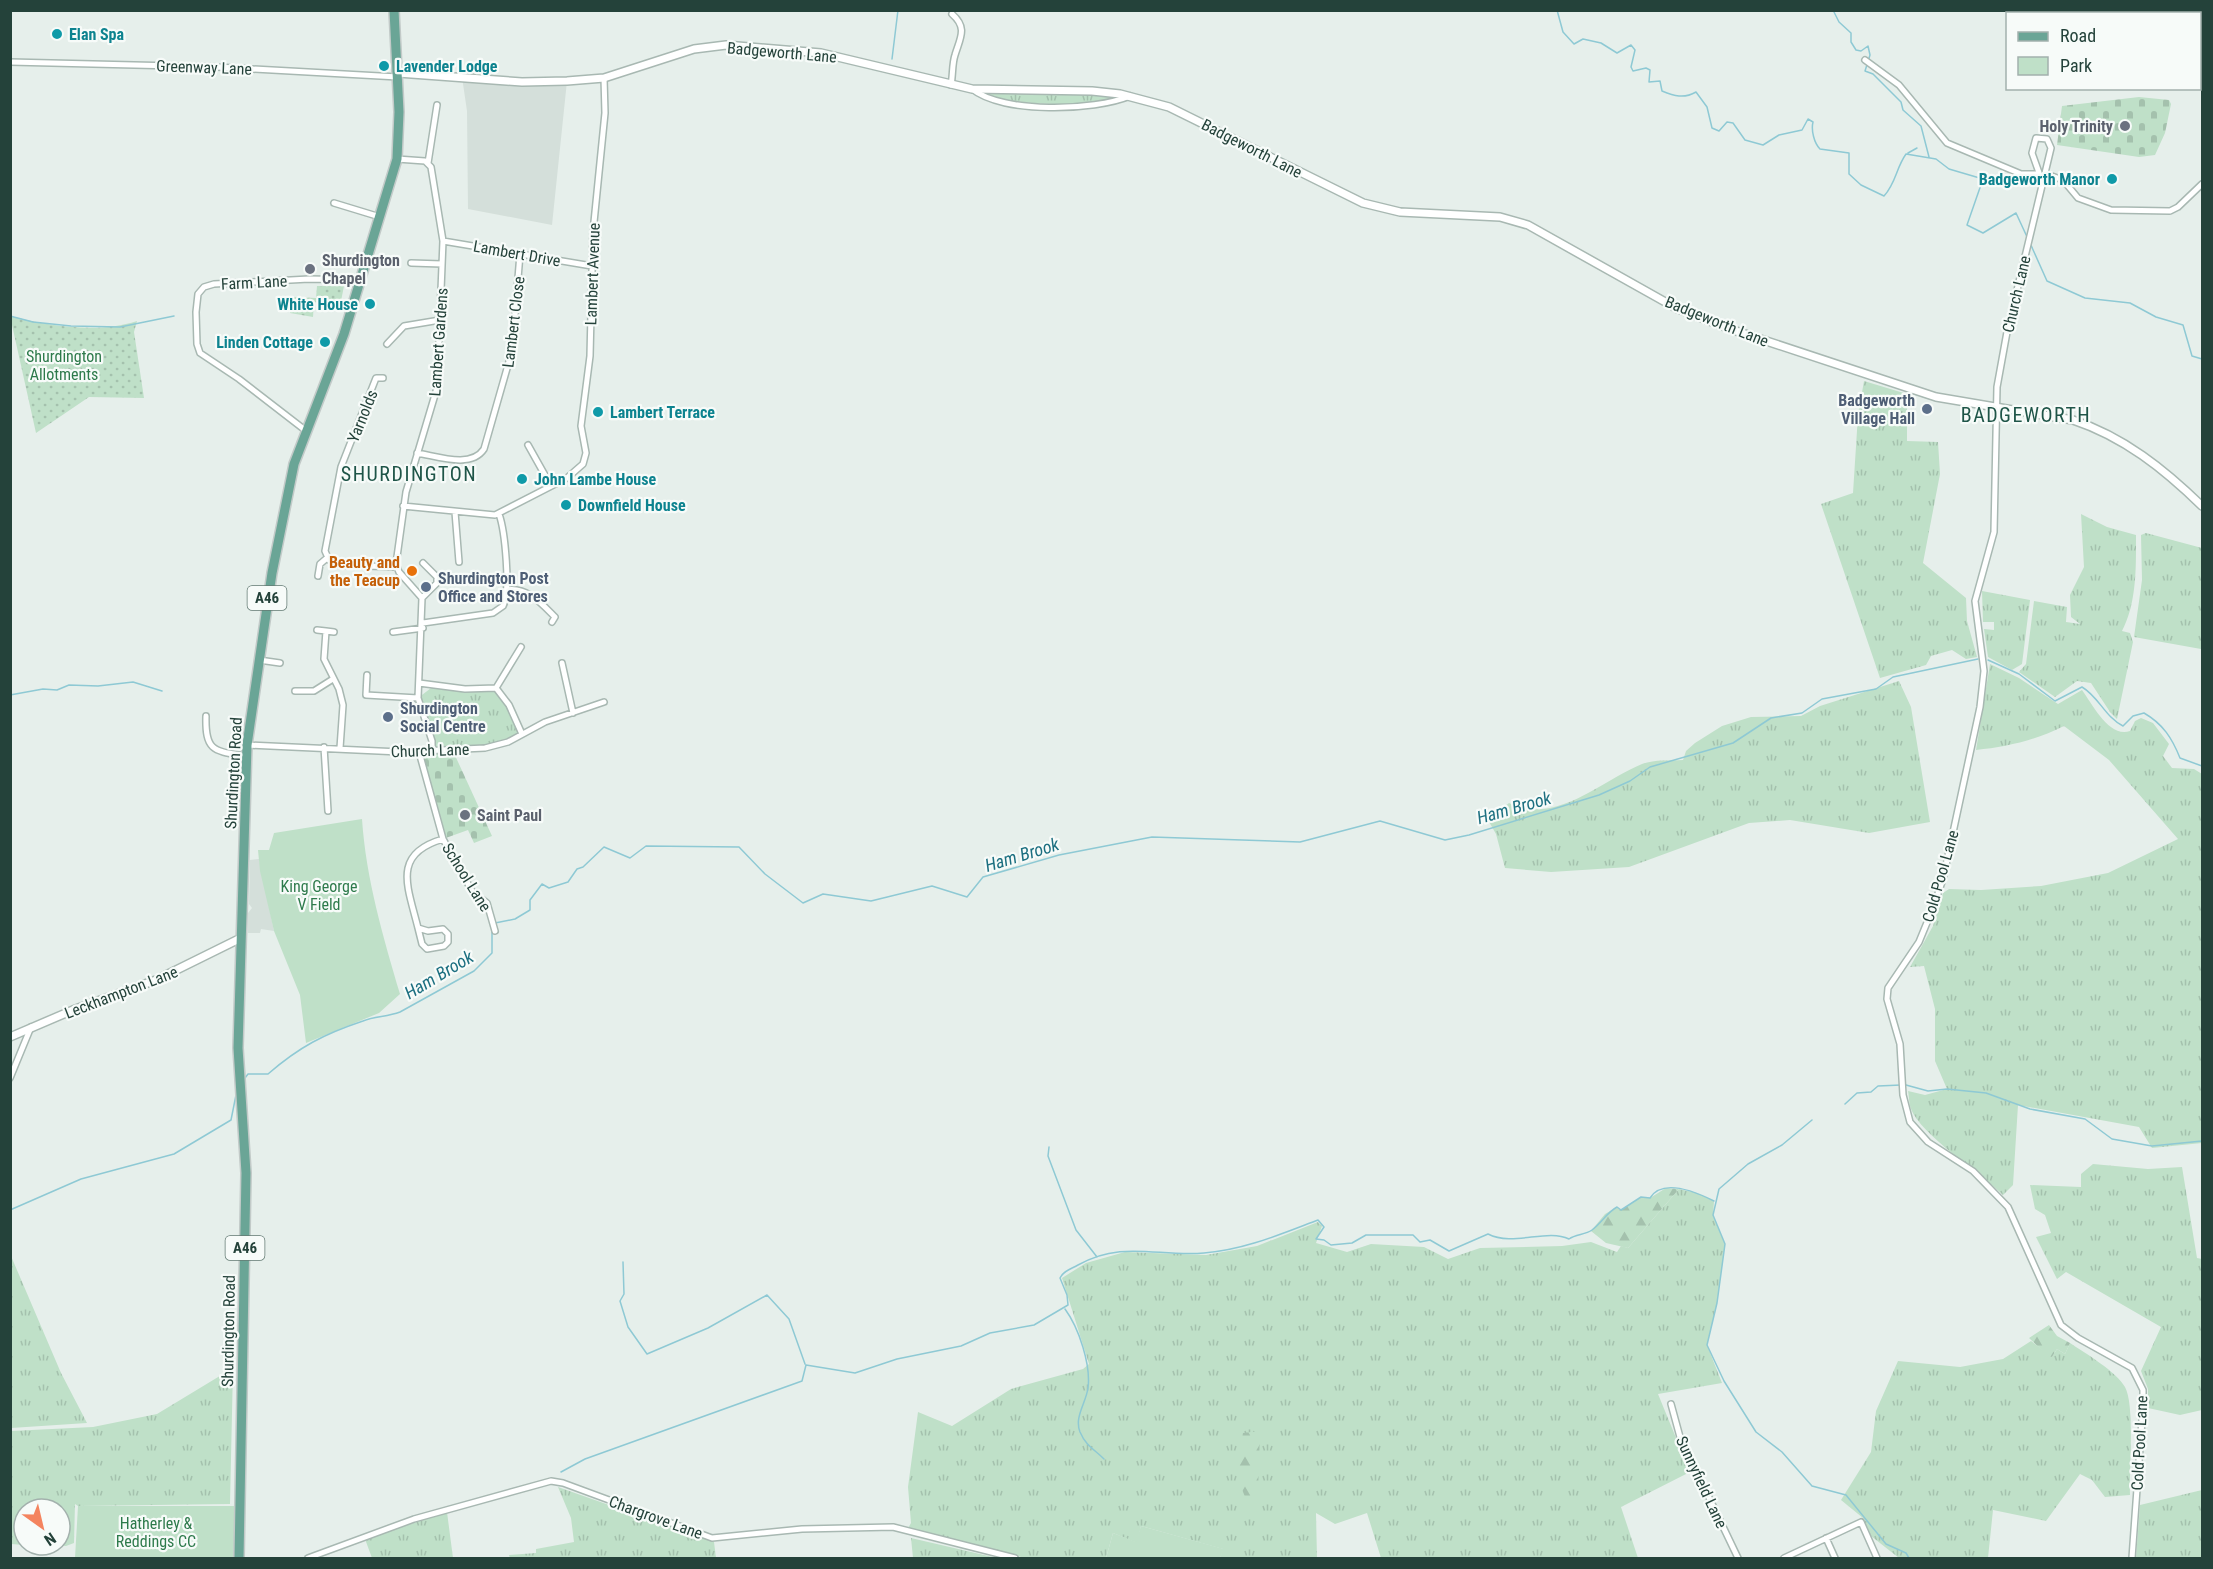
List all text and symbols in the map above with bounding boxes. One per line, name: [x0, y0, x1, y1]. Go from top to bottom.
legend: [2006, 12, 2201, 90]
place label: Elan Spa: [69, 25, 125, 44]
text: Road: [2060, 25, 2096, 46]
marker: Elan Spa: [50, 27, 64, 41]
street label: Badgeworth Lane: [726, 38, 838, 67]
text: Park: [2060, 55, 2092, 76]
street label: Greenway Lane: [156, 56, 252, 79]
place label: Lavender Lodge: [396, 57, 498, 76]
marker: Lavender Lodge: [377, 59, 391, 73]
street label: Badgeworth Lane: [1198, 115, 1305, 182]
place label: Holy Trinity: [2039, 117, 2113, 136]
marker: Holy Trinity: [2118, 119, 2132, 133]
place label: Badgeworth Manor: [1979, 170, 2100, 189]
marker: Badgeworth Manor: [2105, 172, 2119, 186]
street label: Lambert Avenue: [581, 222, 604, 326]
street label: Lambert Drive: [472, 236, 562, 271]
place label: Shurdington Chapel: [322, 251, 400, 288]
street label: Church Lane: [1998, 254, 2035, 335]
marker: Shurdington Chapel: [303, 262, 317, 276]
street label: Farm Lane: [220, 271, 288, 294]
street label: Lambert Close: [498, 275, 529, 369]
street label: Lambert Gardens: [425, 287, 452, 397]
street label: Badgeworth Lane: [1662, 292, 1771, 351]
place label: White House: [277, 295, 358, 314]
marker: White House: [363, 297, 377, 311]
place label: Linden Cottage: [216, 333, 313, 352]
marker: Linden Cottage: [318, 335, 332, 349]
park label: Shurdington Allotments: [26, 347, 102, 384]
street label: Yarnolds: [343, 387, 382, 445]
place label: Badgeworth Village Hall: [1838, 391, 1915, 428]
marker: Badgeworth Village Hall: [1920, 402, 1934, 416]
place label: Lambert Terrace: [610, 403, 715, 422]
district label: BADGEWORTH: [1961, 403, 2091, 427]
marker: Lambert Terrace: [591, 405, 605, 419]
district label: SHURDINGTON: [341, 462, 477, 486]
place label: John Lambe House: [534, 470, 656, 489]
marker: John Lambe House: [515, 472, 529, 486]
place label: Downfield House: [578, 496, 686, 515]
marker: Downfield House: [559, 498, 573, 512]
place label: Beauty and the Teacup: [329, 553, 400, 590]
marker: Beauty and the Teacup: [405, 564, 419, 578]
place label: Shurdington Post Office and Stores: [438, 569, 549, 606]
marker: Shurdington Post Office and Stores: [419, 580, 433, 594]
road number: A46: [248, 586, 286, 610]
place label: Shurdington Social Centre: [400, 699, 486, 736]
marker: Shurdington Social Centre: [381, 710, 395, 724]
street label: Shurdington Road: [221, 717, 246, 829]
street label: Church Lane: [390, 740, 470, 761]
water label: Ham Brook: [1474, 787, 1555, 828]
place label: Saint Paul: [477, 806, 542, 825]
marker: Saint Paul: [458, 808, 472, 822]
street label: Cold Pool Lane: [1918, 828, 1963, 924]
water label: Ham Brook: [982, 833, 1063, 876]
street label: School Lane: [438, 839, 495, 915]
park label: King George V Field: [281, 877, 357, 914]
water label: Ham Brook: [401, 945, 478, 1003]
street label: Leckhampton Lane: [62, 962, 180, 1023]
road number: A46: [226, 1236, 264, 1260]
street label: Shurdington Road: [218, 1275, 239, 1387]
street label: Cold Pool Lane: [2128, 1395, 2151, 1491]
street label: Sunnyfield Lane: [1672, 1433, 1731, 1531]
street label: Chargrove Lane: [606, 1492, 705, 1543]
north arrow: [12, 1497, 72, 1557]
park label: Hatherley & Reddings CC: [116, 1514, 196, 1551]
text: N: [41, 1528, 59, 1550]

